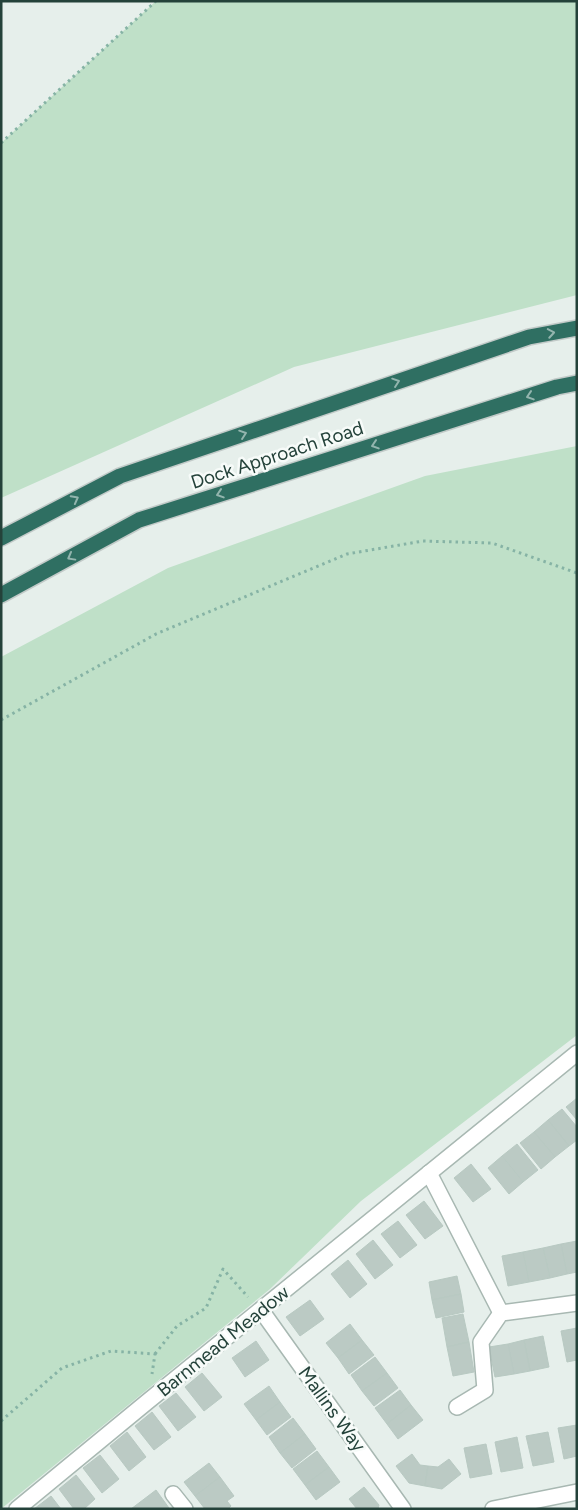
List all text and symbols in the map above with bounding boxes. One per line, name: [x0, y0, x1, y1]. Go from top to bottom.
one-way arrow: [547, 328, 556, 338]
one-way arrow: [392, 378, 400, 388]
one-way arrow: [526, 390, 534, 400]
street label: Dock Approach Road: [188, 416, 366, 494]
one-way arrow: [238, 430, 246, 440]
one-way arrow: [371, 439, 380, 449]
one-way arrow: [216, 489, 225, 499]
one-way arrow: [70, 495, 79, 505]
one-way arrow: [67, 551, 76, 561]
street label: Barnmead Meadow: [152, 1281, 294, 1401]
street label: Mallins Way: [293, 1362, 371, 1456]

